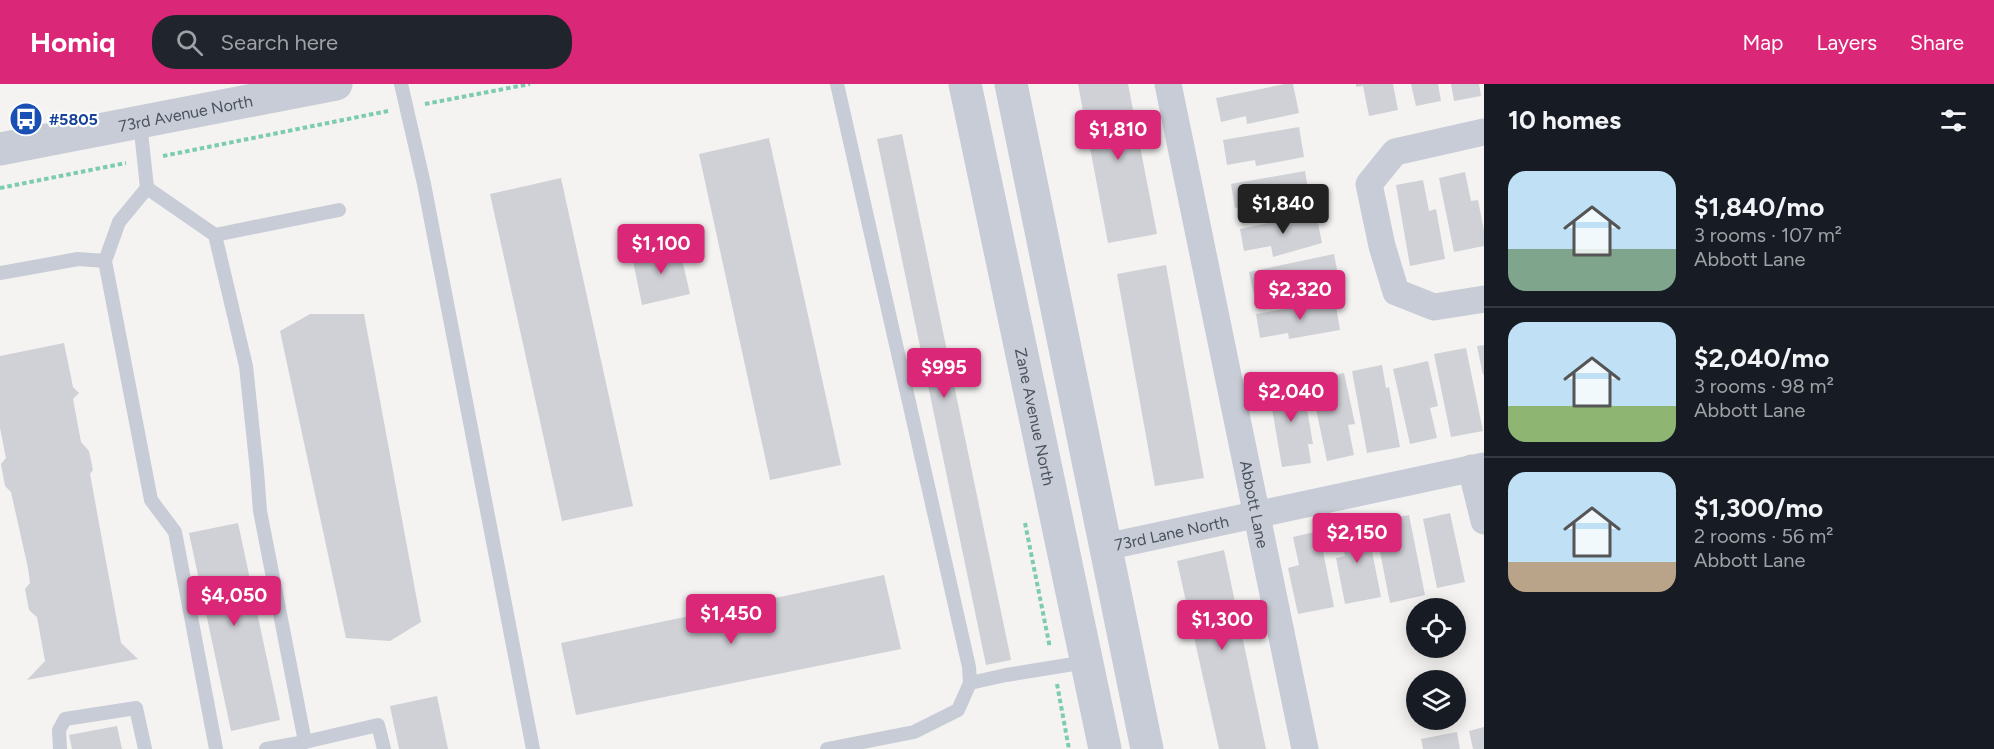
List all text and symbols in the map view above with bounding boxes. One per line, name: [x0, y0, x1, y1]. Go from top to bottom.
search box: [152, 15, 572, 69]
text: Homiq: [30, 25, 116, 59]
icon: search: [173, 26, 206, 59]
text: Search here: [221, 29, 338, 56]
text: Map: [1743, 30, 1783, 55]
text: Layers: [1816, 30, 1877, 55]
text: Share: [1910, 30, 1964, 55]
street label: 73rd Avenue North: [117, 91, 254, 135]
bus stop icon: #5805: [8, 101, 44, 137]
text: 10 homes: [1508, 104, 1621, 136]
icon: filters: [1937, 104, 1970, 137]
place label: #5805: [49, 110, 98, 129]
pin: $1,810: [1069, 110, 1167, 161]
text: $1,810: [1089, 117, 1147, 141]
pin: $1,840: [1234, 184, 1332, 235]
text: $1,840: [1252, 191, 1314, 215]
text: $1,840/mo: [1694, 191, 1824, 223]
icon: home: [1556, 195, 1628, 267]
text: 3 rooms · 107 m²: [1694, 223, 1842, 247]
pin: $1,100: [612, 224, 710, 275]
text: $1,100: [631, 231, 691, 255]
text: Abbott Lane: [1694, 247, 1805, 271]
pin: $2,320: [1251, 270, 1349, 321]
text: $2,320: [1268, 277, 1332, 301]
text: $2,040/mo: [1694, 342, 1829, 374]
street label: Zane Avenue North: [1011, 346, 1059, 487]
icon: home: [1556, 346, 1628, 418]
pin: $995: [908, 348, 980, 399]
text: $995: [921, 355, 967, 379]
pin: $2,040: [1242, 372, 1340, 423]
text: 3 rooms · 98 m²: [1694, 374, 1834, 398]
text: $2,040: [1258, 379, 1324, 403]
text: Abbott Lane: [1694, 398, 1805, 422]
street label: Abbott Lane: [1236, 459, 1273, 550]
text: $1,300/mo: [1694, 492, 1823, 524]
icon: home: [1556, 496, 1628, 568]
street label: 73rd Lane North: [1113, 511, 1230, 554]
pin: $2,150: [1308, 513, 1406, 564]
text: $2,150: [1327, 520, 1387, 544]
text: 2 rooms · 56 m²: [1694, 524, 1833, 548]
text: Abbott Lane: [1694, 548, 1805, 572]
pin: $4,050: [185, 576, 283, 627]
text: $4,050: [201, 583, 267, 607]
pin: $1,450: [682, 594, 780, 645]
map controls: [1406, 598, 1466, 730]
button: locate: [1406, 598, 1466, 658]
pin: $1,300: [1173, 600, 1271, 651]
text: $1,450: [700, 601, 762, 625]
text: $1,300: [1191, 607, 1253, 631]
button: layers: [1406, 670, 1466, 730]

